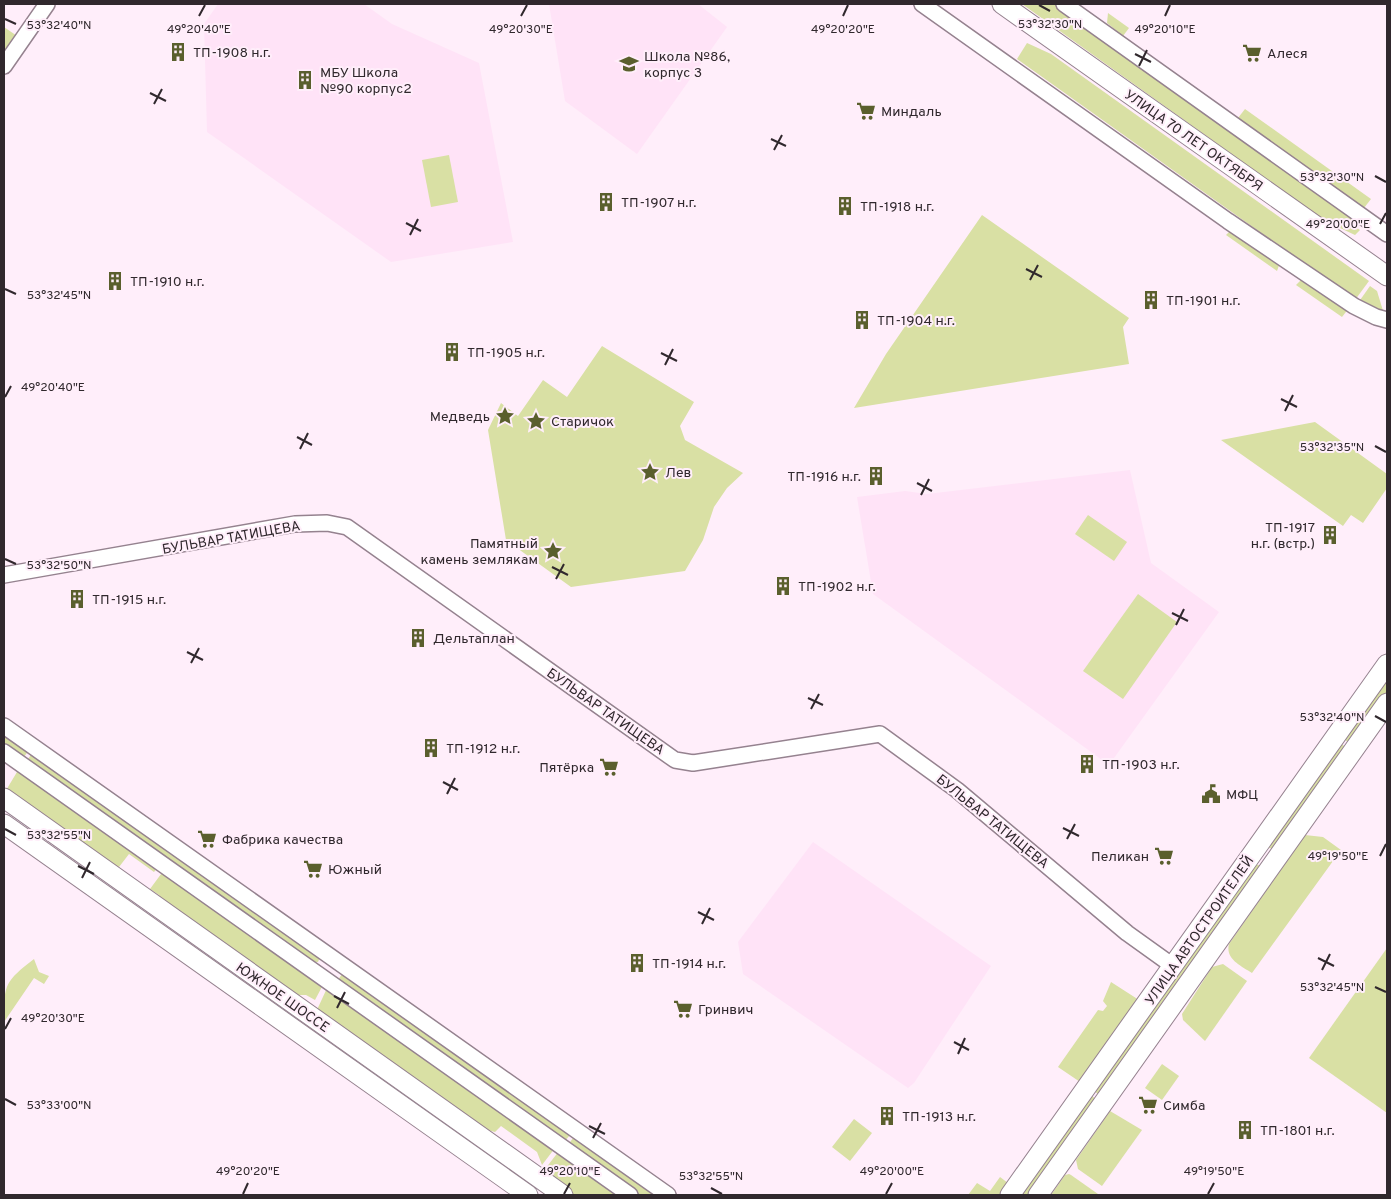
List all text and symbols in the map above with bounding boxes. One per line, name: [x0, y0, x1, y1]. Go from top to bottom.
text: 53°32'30"N: [1018, 17, 1082, 33]
text: 53°32'40"N: [27, 18, 91, 34]
text: 49°20'40"E: [167, 22, 231, 38]
text: 49°20'30"E: [489, 22, 553, 38]
text: 49°20'20"E: [811, 22, 875, 38]
text: 49°20'10"E: [1134, 22, 1196, 38]
building icon: ТП-1908 н.г.: [167, 41, 189, 63]
supermarket icon: Алеся: [1241, 42, 1263, 64]
place label: ТП-1908 н.г.: [193, 45, 271, 62]
place label: Алеся: [1267, 46, 1308, 63]
place label: Школа №86, корпус 3: [644, 49, 730, 82]
school or university icon: Школа №86, корпус 3: [618, 53, 640, 75]
place label: МБУ Школа №90 корпус2: [320, 65, 412, 98]
building icon: МБУ Школа №90 корпус2: [294, 69, 316, 91]
street label: УЛИЦА 70 ЛЕТ ОКТЯБРЯ: [1121, 87, 1266, 196]
supermarket icon: Миндаль: [855, 100, 877, 122]
place label: Миндаль: [881, 104, 942, 121]
text: 53°32'30"N: [1300, 170, 1364, 186]
building icon: ТП-1907 н.г.: [595, 191, 617, 213]
place label: ТП-1907 н.г.: [621, 195, 696, 212]
building icon: ТП-1918 н.г.: [834, 195, 856, 217]
place label: ТП-1918 н.г.: [860, 199, 934, 216]
text: 49°20'00"E: [1306, 217, 1370, 233]
building icon: ТП-1910 н.г.: [104, 270, 126, 292]
place label: ТП-1910 н.г.: [130, 274, 205, 291]
text: 53°32'45"N: [27, 288, 91, 304]
building icon: ТП-1901 н.г.: [1140, 289, 1162, 311]
place label: ТП-1901 н.г.: [1166, 293, 1240, 310]
building icon: ТП-1904 н.г.: [851, 309, 873, 331]
place label: ТП-1904 н.г.: [877, 313, 955, 330]
building icon: ТП-1905 н.г.: [441, 341, 463, 363]
place label: ТП-1905 н.г.: [467, 345, 545, 362]
text: 49°20'40"E: [21, 380, 85, 396]
place icon: Медведь: [494, 405, 516, 427]
place label: Медведь: [430, 409, 490, 426]
place icon: Старичок: [525, 410, 547, 432]
place label: Старичок: [551, 414, 614, 431]
text: 53°32'35"N: [1300, 440, 1364, 456]
place icon: Лев: [639, 461, 661, 483]
place label: Лев: [665, 465, 691, 482]
building icon: ТП-1916 н.г.: [865, 465, 887, 487]
place label: ТП-1916 н.г.: [787, 469, 861, 486]
street label: БУЛЬВАР ТАТИЩЕВА: [161, 518, 302, 559]
place label: ТП-1917 н.г. (встр.): [1251, 520, 1315, 553]
building icon: ТП-1917 н.г. (встр.): [1319, 524, 1341, 546]
place label: Памятный камень землякам: [420, 536, 538, 569]
place icon: Памятный камень землякам: [542, 540, 564, 562]
text: 53°32'50"N: [27, 558, 91, 574]
building icon: ТП-1902 н.г.: [772, 575, 794, 597]
place label: ТП-1902 н.г.: [798, 579, 876, 596]
building icon: ТП-1915 н.г.: [66, 588, 88, 610]
place label: ТП-1915 н.г.: [92, 592, 166, 609]
building icon: Дельтаплан: [407, 627, 429, 649]
place label: Дельтаплан: [433, 631, 515, 648]
street label: БУЛЬВАР ТАТИЩЕВА: [543, 665, 667, 759]
text: 53°32'40"N: [1300, 710, 1364, 726]
building icon: ТП-1912 н.г.: [420, 737, 442, 759]
place label: ТП-1912 н.г.: [446, 741, 520, 758]
building icon: ТП-1903 н.г.: [1076, 753, 1098, 775]
supermarket icon: Пятёрка: [598, 756, 620, 778]
place label: ТП-1903 н.г.: [1102, 757, 1180, 774]
place label: Пятёрка: [539, 760, 594, 777]
street label: БУЛЬВАР ТАТИЩЕВА: [932, 772, 1052, 873]
public building icon: МФЦ: [1200, 783, 1222, 805]
place label: МФЦ: [1226, 787, 1258, 804]
text: 53°32'55"N: [27, 828, 91, 844]
supermarket icon: Фабрика качества: [196, 828, 218, 850]
place label: Фабрика качества: [222, 832, 343, 849]
supermarket icon: Пеликан: [1153, 845, 1175, 867]
place label: Пеликан: [1091, 849, 1149, 866]
text: 49°19'50"E: [1308, 849, 1368, 865]
street label: УЛИЦА АВТОСТРОИТЕЛЕЙ: [1141, 852, 1258, 1009]
supermarket icon: Южный: [302, 858, 324, 880]
place label: Южный: [328, 862, 382, 879]
building icon: ТП-1914 н.г.: [626, 952, 648, 974]
place label: ТП-1914 н.г.: [652, 956, 726, 973]
street label: ЮЖНОЕ ШОССЕ: [232, 960, 332, 1037]
text: 53°32'45"N: [1300, 980, 1364, 996]
supermarket icon: Гринвич: [672, 998, 694, 1020]
place label: Гринвич: [698, 1002, 754, 1019]
text: 49°20'30"E: [21, 1011, 85, 1027]
supermarket icon: Симба: [1137, 1094, 1159, 1116]
text: 53°33'00"N: [26, 1098, 92, 1114]
place label: Симба: [1163, 1098, 1205, 1115]
building icon: ТП-1913 н.г.: [876, 1105, 898, 1127]
place label: ТП-1913 н.г.: [902, 1109, 976, 1126]
building icon: ТП-1801 н.г.: [1234, 1119, 1256, 1141]
place label: ТП-1801 н.г.: [1260, 1123, 1335, 1140]
text: 49°20'20"E: [216, 1164, 280, 1180]
text: 49°20'10"E: [539, 1164, 601, 1180]
text: 49°20'00"E: [860, 1164, 924, 1180]
text: 49°19'50"E: [1184, 1164, 1244, 1180]
text: 53°32'55"N: [679, 1169, 743, 1185]

